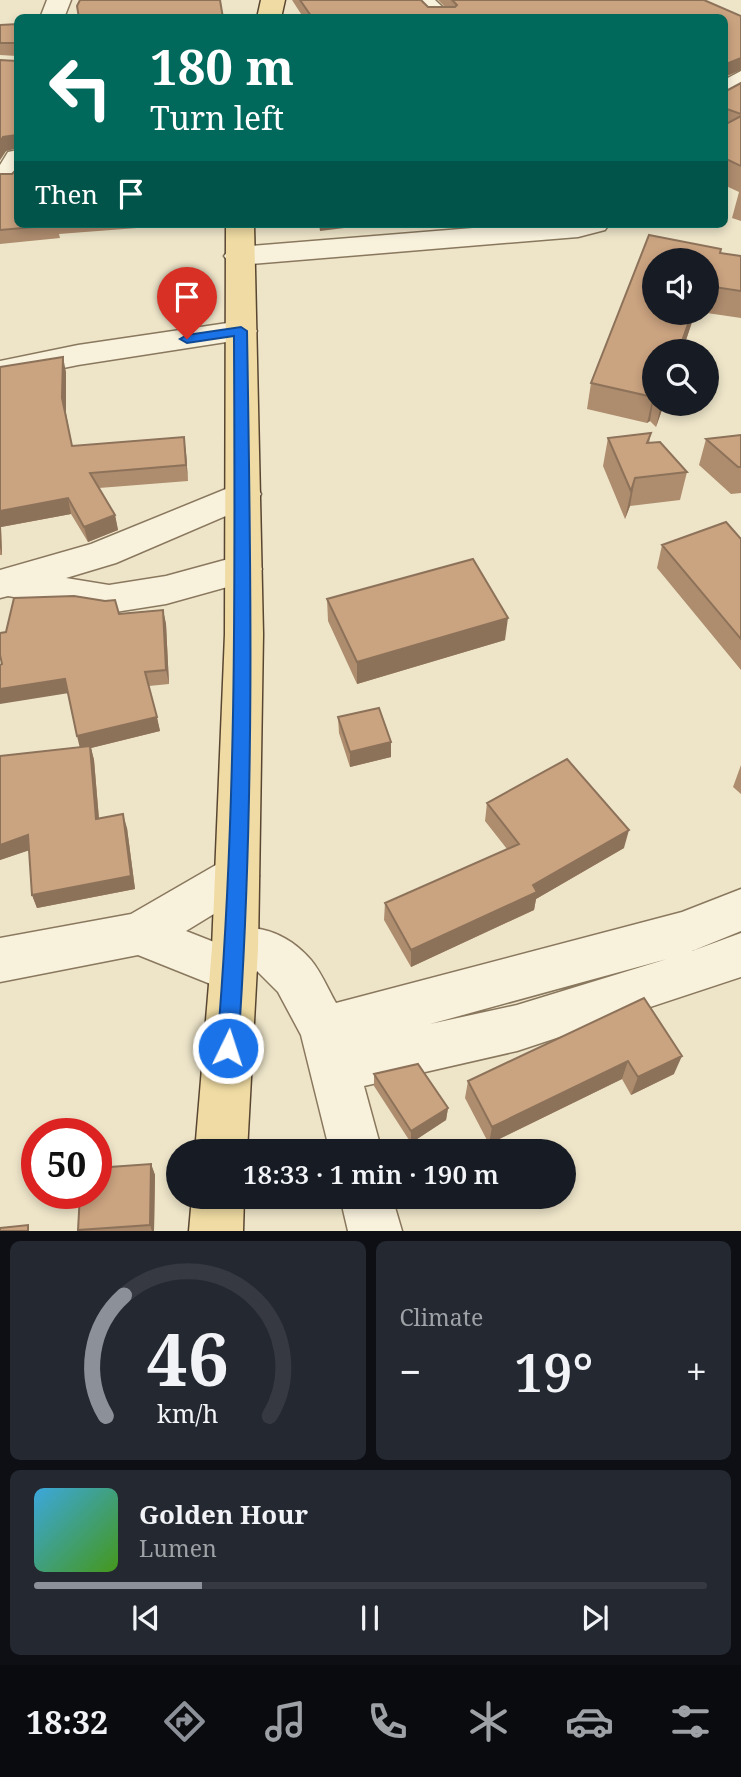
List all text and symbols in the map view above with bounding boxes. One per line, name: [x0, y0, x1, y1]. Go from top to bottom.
text: 180 m: [150, 33, 294, 99]
icon: left: [35, 42, 126, 133]
text: Turn left: [150, 96, 284, 139]
icon: arrive: [112, 175, 150, 213]
text: Then: [35, 176, 98, 212]
map controls: [642, 248, 719, 416]
button: sound: [642, 248, 719, 325]
pin: [157, 267, 217, 339]
icon: arrive: [168, 278, 206, 316]
button: search: [642, 339, 719, 416]
position arrow: [191, 1011, 265, 1085]
speed limit sign: 50: [21, 1118, 112, 1209]
text: 18:33 · 1 min · 190 m: [243, 1156, 499, 1192]
text: Climate: [400, 1301, 483, 1333]
text: 46: [147, 1309, 229, 1408]
text: 19°: [514, 1336, 593, 1407]
text: −: [400, 1345, 422, 1397]
text: +: [686, 1345, 707, 1397]
text: km/h: [157, 1396, 219, 1430]
text: Golden Hour: [139, 1496, 308, 1532]
text: Lumen: [139, 1532, 217, 1564]
icon: previous: [127, 1599, 165, 1637]
icon: pause: [351, 1599, 389, 1637]
icon: next: [576, 1599, 614, 1637]
icon: directions: [160, 1697, 209, 1746]
icon: music: [261, 1697, 310, 1746]
icon: phone: [363, 1697, 412, 1746]
icon: climate: [464, 1697, 513, 1746]
icon: car: [565, 1697, 614, 1746]
icon: filters: [666, 1697, 715, 1746]
text: 18:32: [26, 1700, 108, 1743]

